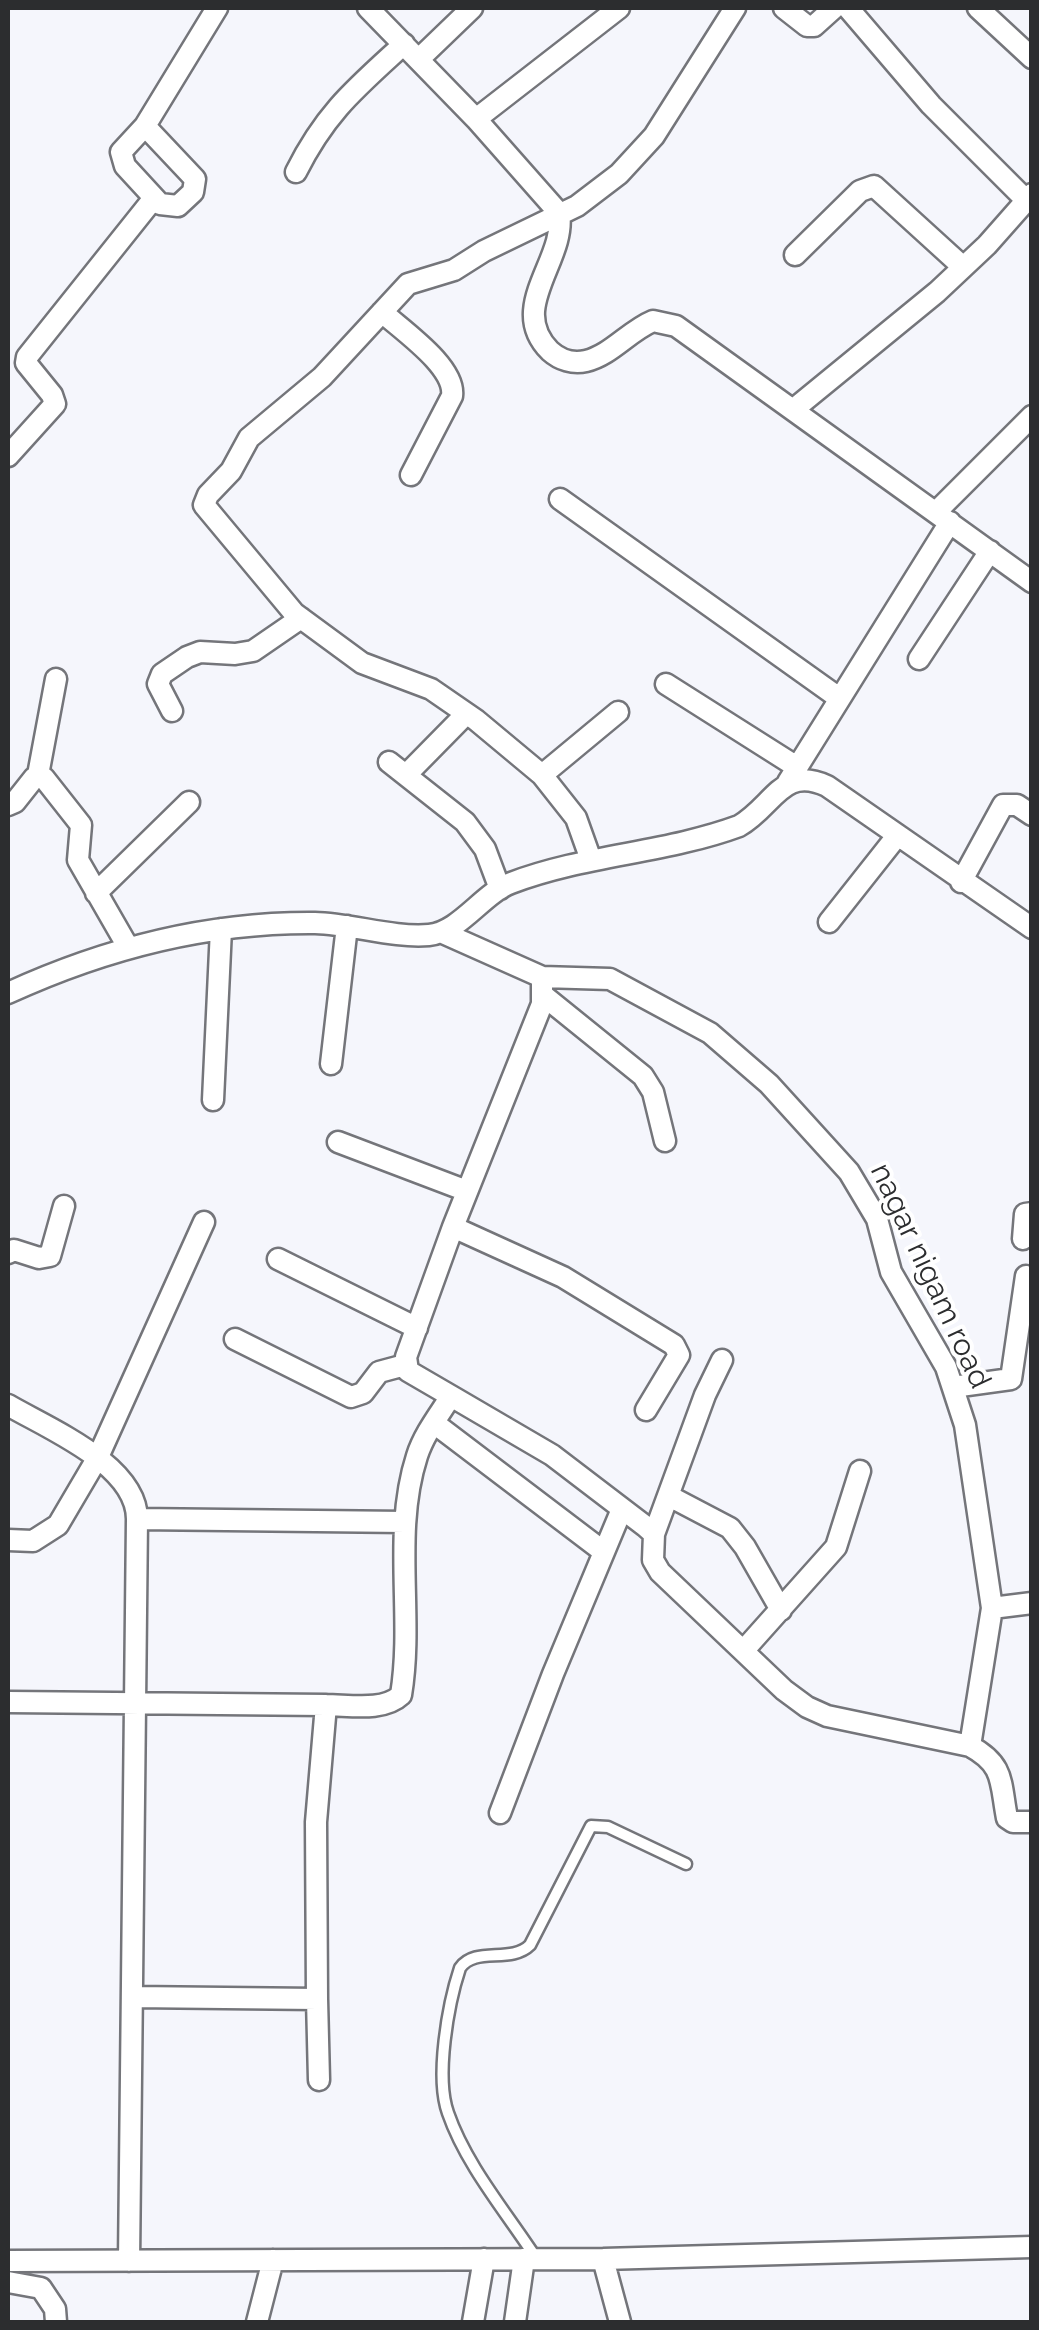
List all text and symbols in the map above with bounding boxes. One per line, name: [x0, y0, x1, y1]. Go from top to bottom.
street label: nagar nigam road: [862, 1158, 998, 1394]

